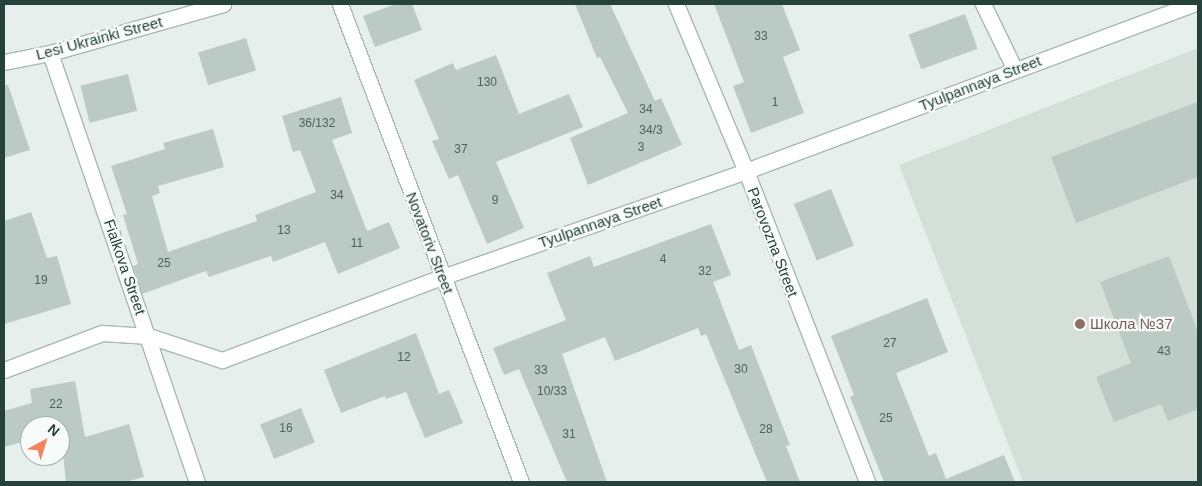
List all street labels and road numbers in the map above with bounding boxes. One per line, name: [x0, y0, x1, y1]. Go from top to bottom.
street label: Lesi Ukrainki Street: [34, 12, 164, 64]
street label: Tyulpannaya Street: [916, 51, 1044, 115]
street label: Parovozna Street: [744, 185, 802, 299]
street label: Novatoriv Street: [402, 190, 458, 296]
street label: Tyulpannaya Street: [536, 192, 664, 252]
street label: Fialkova Street: [100, 217, 150, 317]

